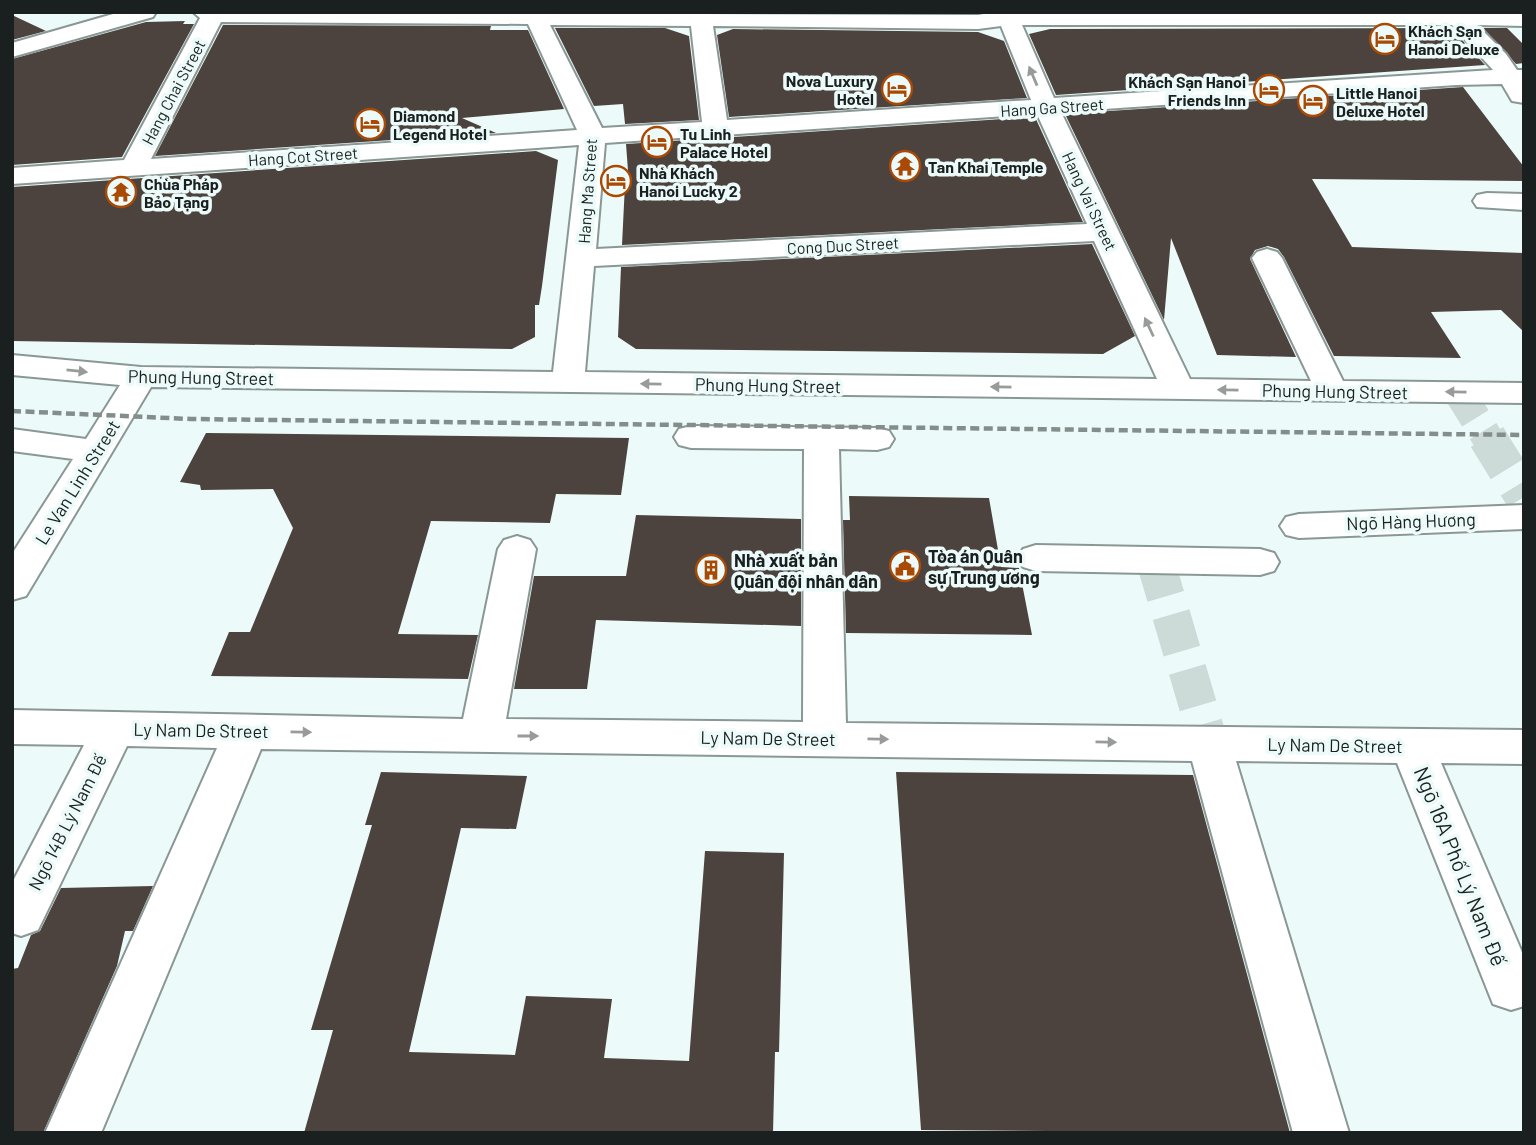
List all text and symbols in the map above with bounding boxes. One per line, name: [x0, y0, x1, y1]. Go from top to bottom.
place label: Khách Sạn Hanoi Deluxe: [1408, 21, 1500, 58]
hotel icon: Khách Sạn Hanoi Deluxe: [1368, 22, 1402, 56]
street label: Hang Chai Street: [137, 36, 209, 148]
one-way arrow: [1027, 66, 1038, 87]
place label: Nova Luxury Hotel: [786, 71, 874, 108]
hotel icon: Nova Luxury Hotel: [880, 72, 914, 106]
place label: Khách Sạn Hanoi Friends Inn: [1128, 72, 1246, 109]
hotel icon: Khách Sạn Hanoi Friends Inn: [1252, 73, 1286, 107]
place label: Little Hanoi Deluxe Hotel: [1336, 83, 1425, 120]
hotel icon: Little Hanoi Deluxe Hotel: [1296, 84, 1330, 118]
street label: Hang Ga Street: [1000, 94, 1104, 120]
place label: Diamond Legend Hotel: [393, 106, 487, 143]
hotel icon: Diamond Legend Hotel: [353, 107, 387, 141]
place label: Tu Linh Palace Hotel: [680, 124, 768, 161]
hotel icon: Tu Linh Palace Hotel: [640, 125, 674, 159]
street label: Hang Ma Street: [574, 138, 600, 244]
street label: Hang Cot Street: [247, 143, 359, 169]
temple icon: Tan Khai Temple: [888, 149, 922, 183]
street label: Hang Vai Street: [1059, 149, 1121, 253]
place label: Tan Khai Temple: [928, 157, 1044, 176]
place label: Nhà Khách Hanoi Lucky 2: [639, 163, 738, 200]
hotel icon: Nhà Khách Hanoi Lucky 2: [599, 164, 633, 198]
place label: Chùa Pháp Bảo Tạng: [144, 174, 219, 211]
temple icon: Chùa Pháp Bảo Tạng: [104, 175, 138, 209]
street label: Cong Duc Street: [786, 233, 900, 257]
one-way arrow: [1143, 317, 1155, 337]
street label: Phung Hung Street: [128, 365, 274, 389]
one-way arrow: [66, 366, 88, 377]
street label: Phung Hung Street: [695, 373, 841, 397]
one-way arrow: [639, 378, 661, 390]
street label: Phung Hung Street: [1262, 379, 1408, 403]
one-way arrow: [989, 381, 1011, 393]
one-way arrow: [1217, 384, 1239, 396]
one-way arrow: [1444, 386, 1466, 398]
street label: Le Van Linh Street: [30, 416, 124, 548]
street label: Ngõ Hàng Hương: [1346, 508, 1476, 534]
place label: Tòa án Quân sự Trung ương: [928, 545, 1040, 588]
place label: Nhà xuất bản Quân đội nhân dân: [734, 549, 878, 592]
public building icon: Tòa án Quân sự Trung ương: [888, 549, 922, 583]
building icon: Nhà xuất bản Quân đội nhân dân: [694, 553, 728, 587]
street label: Ly Nam De Street: [133, 718, 269, 742]
one-way arrow: [290, 726, 312, 737]
street label: Ly Nam De Street: [700, 726, 836, 750]
one-way arrow: [518, 730, 540, 741]
one-way arrow: [868, 733, 890, 745]
street label: Ly Nam De Street: [1267, 733, 1403, 757]
one-way arrow: [1095, 736, 1117, 748]
street label: Ngõ 14B Lý Nam Đế: [23, 750, 111, 894]
street label: Ngõ 16A Phố Lý Nam Đế: [1410, 763, 1512, 969]

